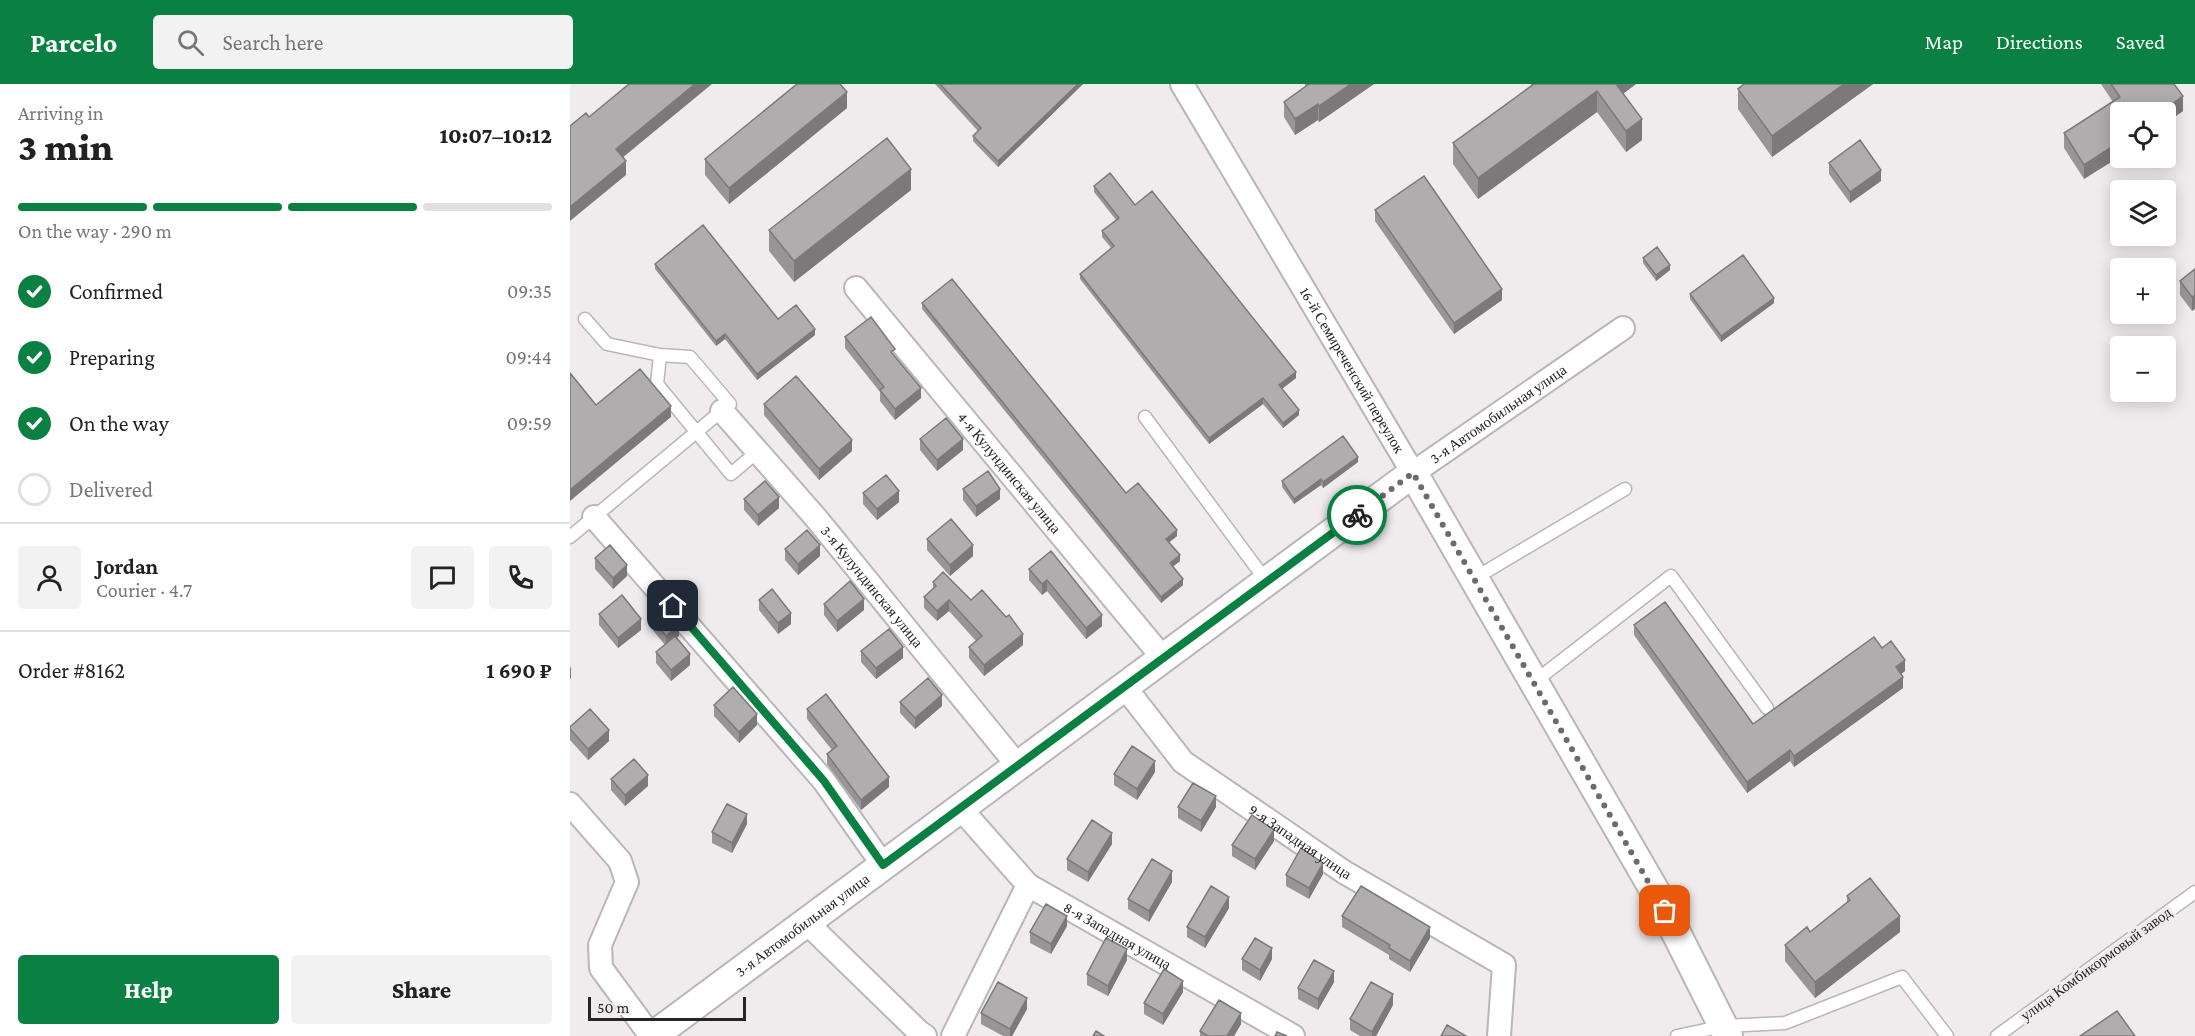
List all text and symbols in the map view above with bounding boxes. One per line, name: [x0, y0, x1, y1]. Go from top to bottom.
search box: [153, 15, 573, 69]
icon: search: [174, 26, 207, 59]
text: Parcelo: [30, 27, 117, 58]
text: Search here: [222, 30, 323, 55]
text: Map: [1925, 30, 1963, 54]
text: Directions: [1996, 30, 2083, 54]
text: Saved: [2116, 30, 2165, 54]
text: Arriving in: [18, 102, 103, 124]
map controls: [2110, 102, 2176, 402]
button: locate: [2110, 102, 2176, 168]
text: 10:07–10:12: [439, 123, 552, 148]
text: 3 min: [18, 125, 113, 168]
button: layers: [2110, 180, 2176, 246]
text: On the way · 290 m: [18, 220, 172, 242]
button: +: [2110, 258, 2176, 324]
icon: check: [18, 275, 51, 308]
text: Confirmed: [69, 279, 163, 304]
text: 09:35: [507, 280, 552, 302]
street label: 16-й Семиреченский переулок: [1297, 285, 1408, 457]
button: −: [2110, 336, 2176, 402]
icon: check: [18, 341, 51, 374]
text: Preparing: [69, 345, 155, 370]
text: 09:44: [506, 346, 552, 368]
street label: 3-я Автомобильная улица: [1427, 361, 1570, 467]
icon: check: [18, 407, 51, 440]
street label: 4-я Кулундинская улица: [954, 409, 1064, 537]
text: On the way: [69, 411, 169, 436]
text: 09:59: [507, 412, 552, 434]
text: Delivered: [69, 477, 153, 502]
courier: [1327, 485, 1387, 545]
icon: bike: [1341, 499, 1374, 532]
street label: 3-я Кулундинская улица: [818, 523, 926, 651]
button: person: [18, 546, 81, 609]
button: chat: [411, 546, 474, 609]
button: phone: [489, 546, 552, 609]
text: Jordan: [96, 554, 158, 579]
text: Courier · 4.7: [96, 579, 192, 601]
pin: [647, 580, 698, 631]
icon: home: [656, 589, 689, 622]
text: Order #8162: [18, 658, 125, 683]
text: 1 690 ₽: [486, 658, 552, 683]
street label: 9-я Западная улица: [1246, 801, 1354, 883]
street label: 3-я Автомобильная улица: [733, 870, 873, 980]
pin: [1639, 885, 1690, 936]
icon: bag: [1648, 894, 1681, 927]
street label: 8-я Западная улица: [1061, 899, 1174, 973]
street label: улица Комбикормовый завод: [2018, 904, 2175, 1024]
button: Help: [18, 955, 279, 1024]
button: Share: [291, 955, 552, 1024]
scale bar: [588, 994, 746, 1022]
text: 50 m: [597, 999, 629, 1016]

